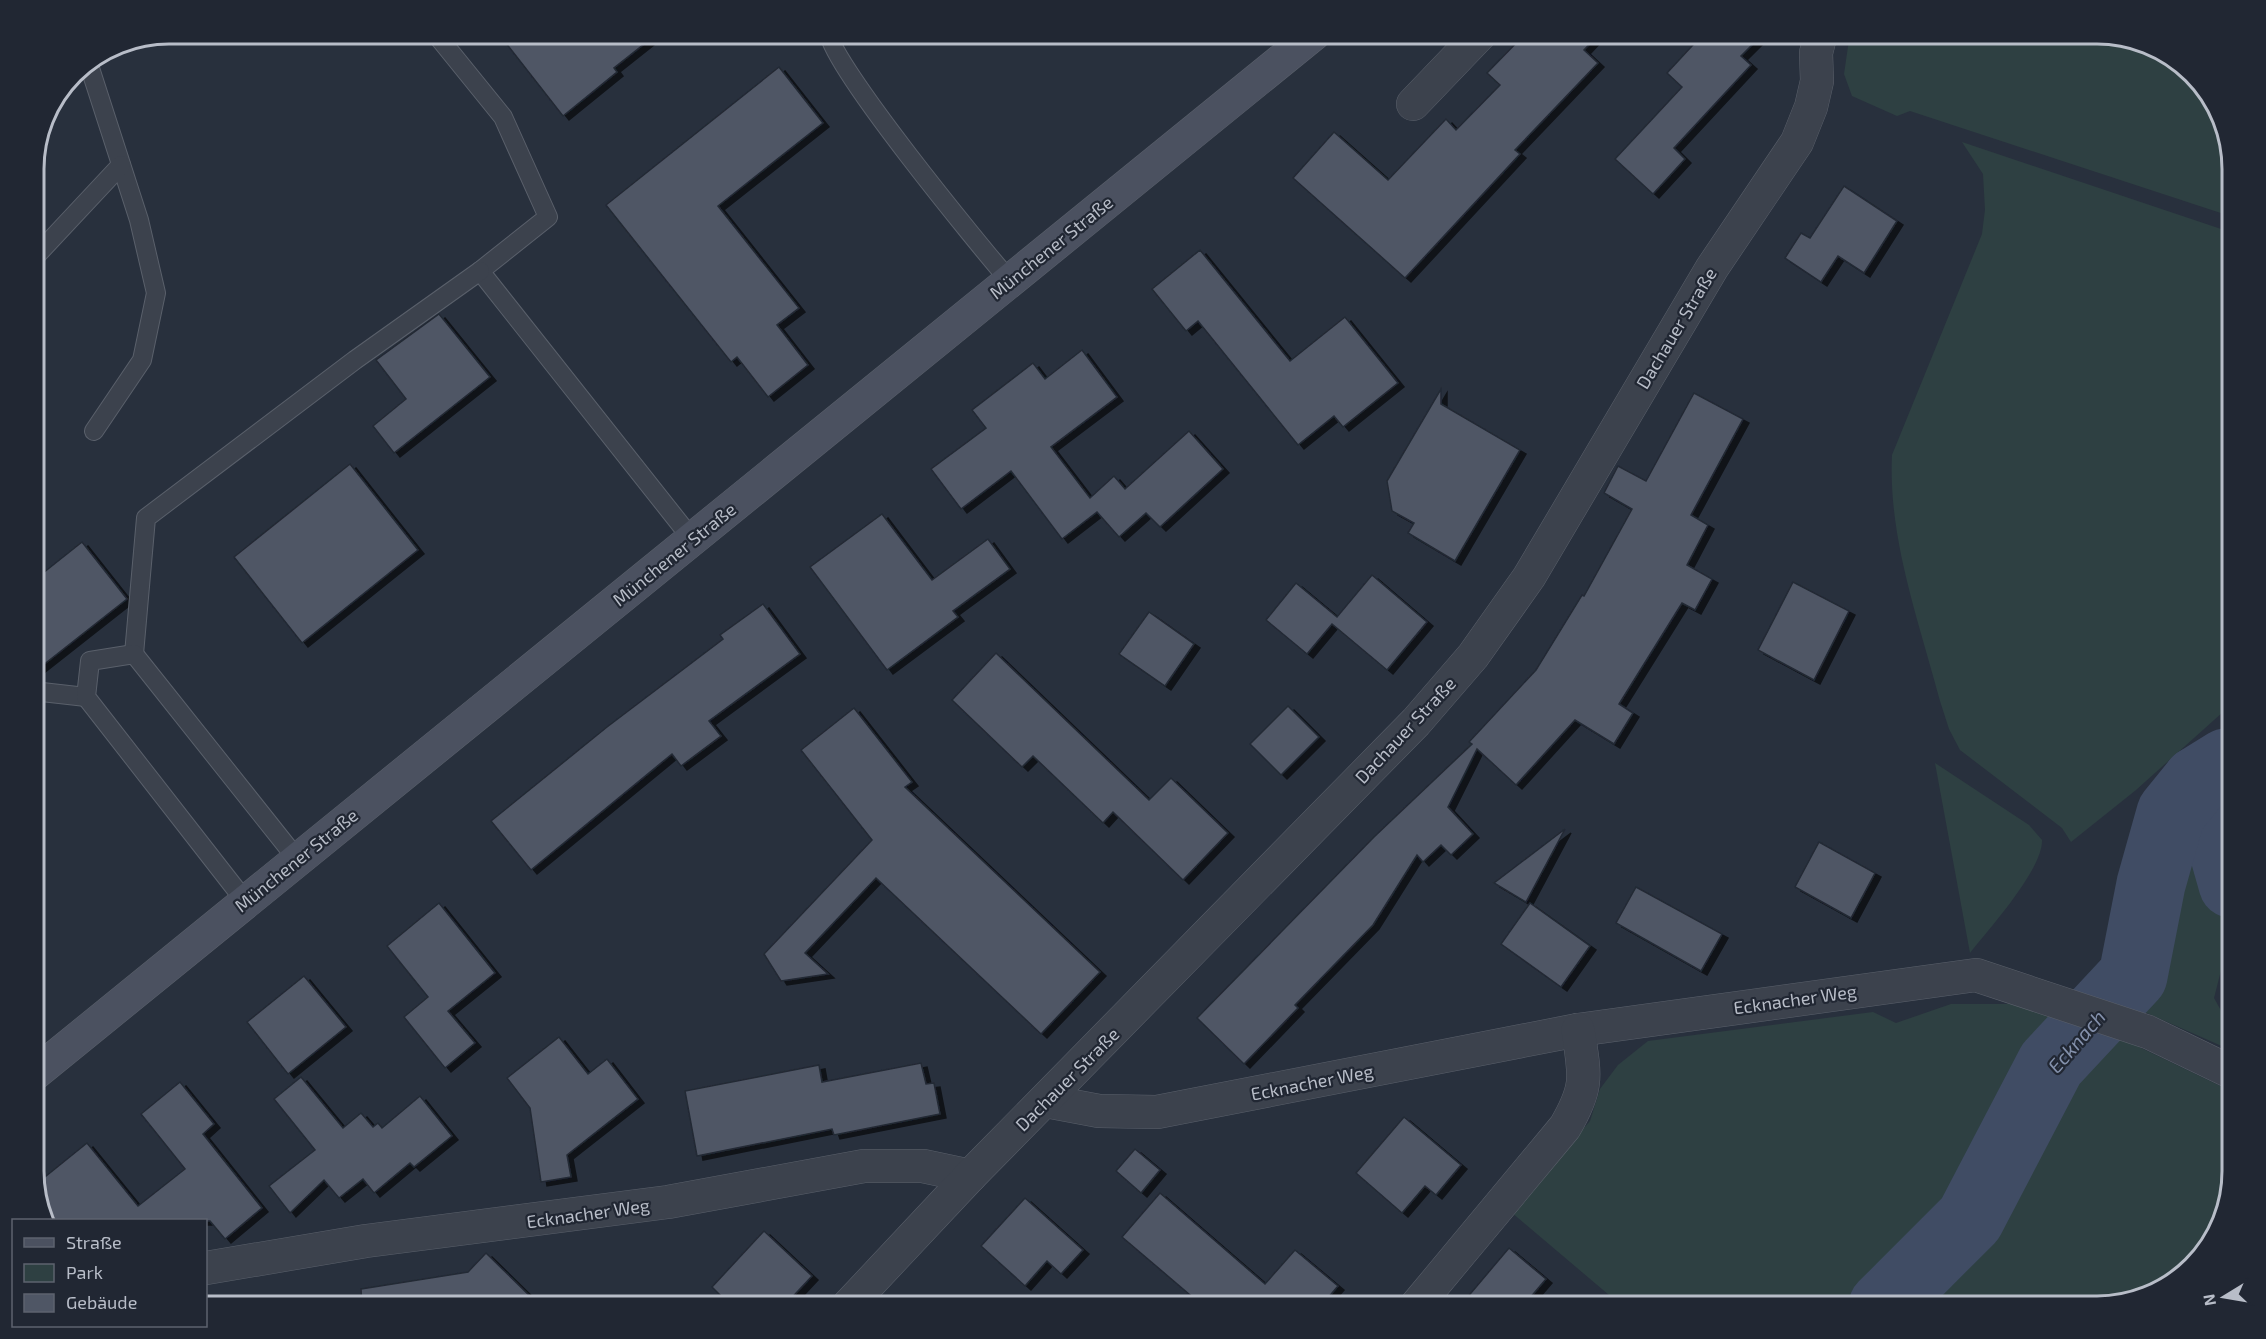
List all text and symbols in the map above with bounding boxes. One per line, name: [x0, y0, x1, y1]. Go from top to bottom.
street label: Münchener Straße: [985, 191, 1117, 303]
street label: Dachauer Straße: [1631, 263, 1721, 393]
street label: Münchener Straße: [608, 498, 740, 610]
street label: Dachauer Straße: [1350, 672, 1460, 788]
street label: Münchener Straße: [230, 804, 362, 916]
street label: Ecknacher Weg: [1732, 979, 1858, 1019]
water label: Ecknach: [2042, 1005, 2110, 1077]
street label: Dachauer Straße: [1011, 1023, 1123, 1135]
street label: Ecknacher Weg: [1249, 1059, 1375, 1105]
street label: Ecknacher Weg: [525, 1193, 651, 1233]
legend: [12, 1219, 207, 1327]
text: Straße: [66, 1231, 122, 1253]
text: Park: [66, 1261, 103, 1283]
north arrow: [2194, 1267, 2254, 1327]
text: Gebäude: [66, 1291, 137, 1313]
text: N: [2198, 1292, 2219, 1307]

